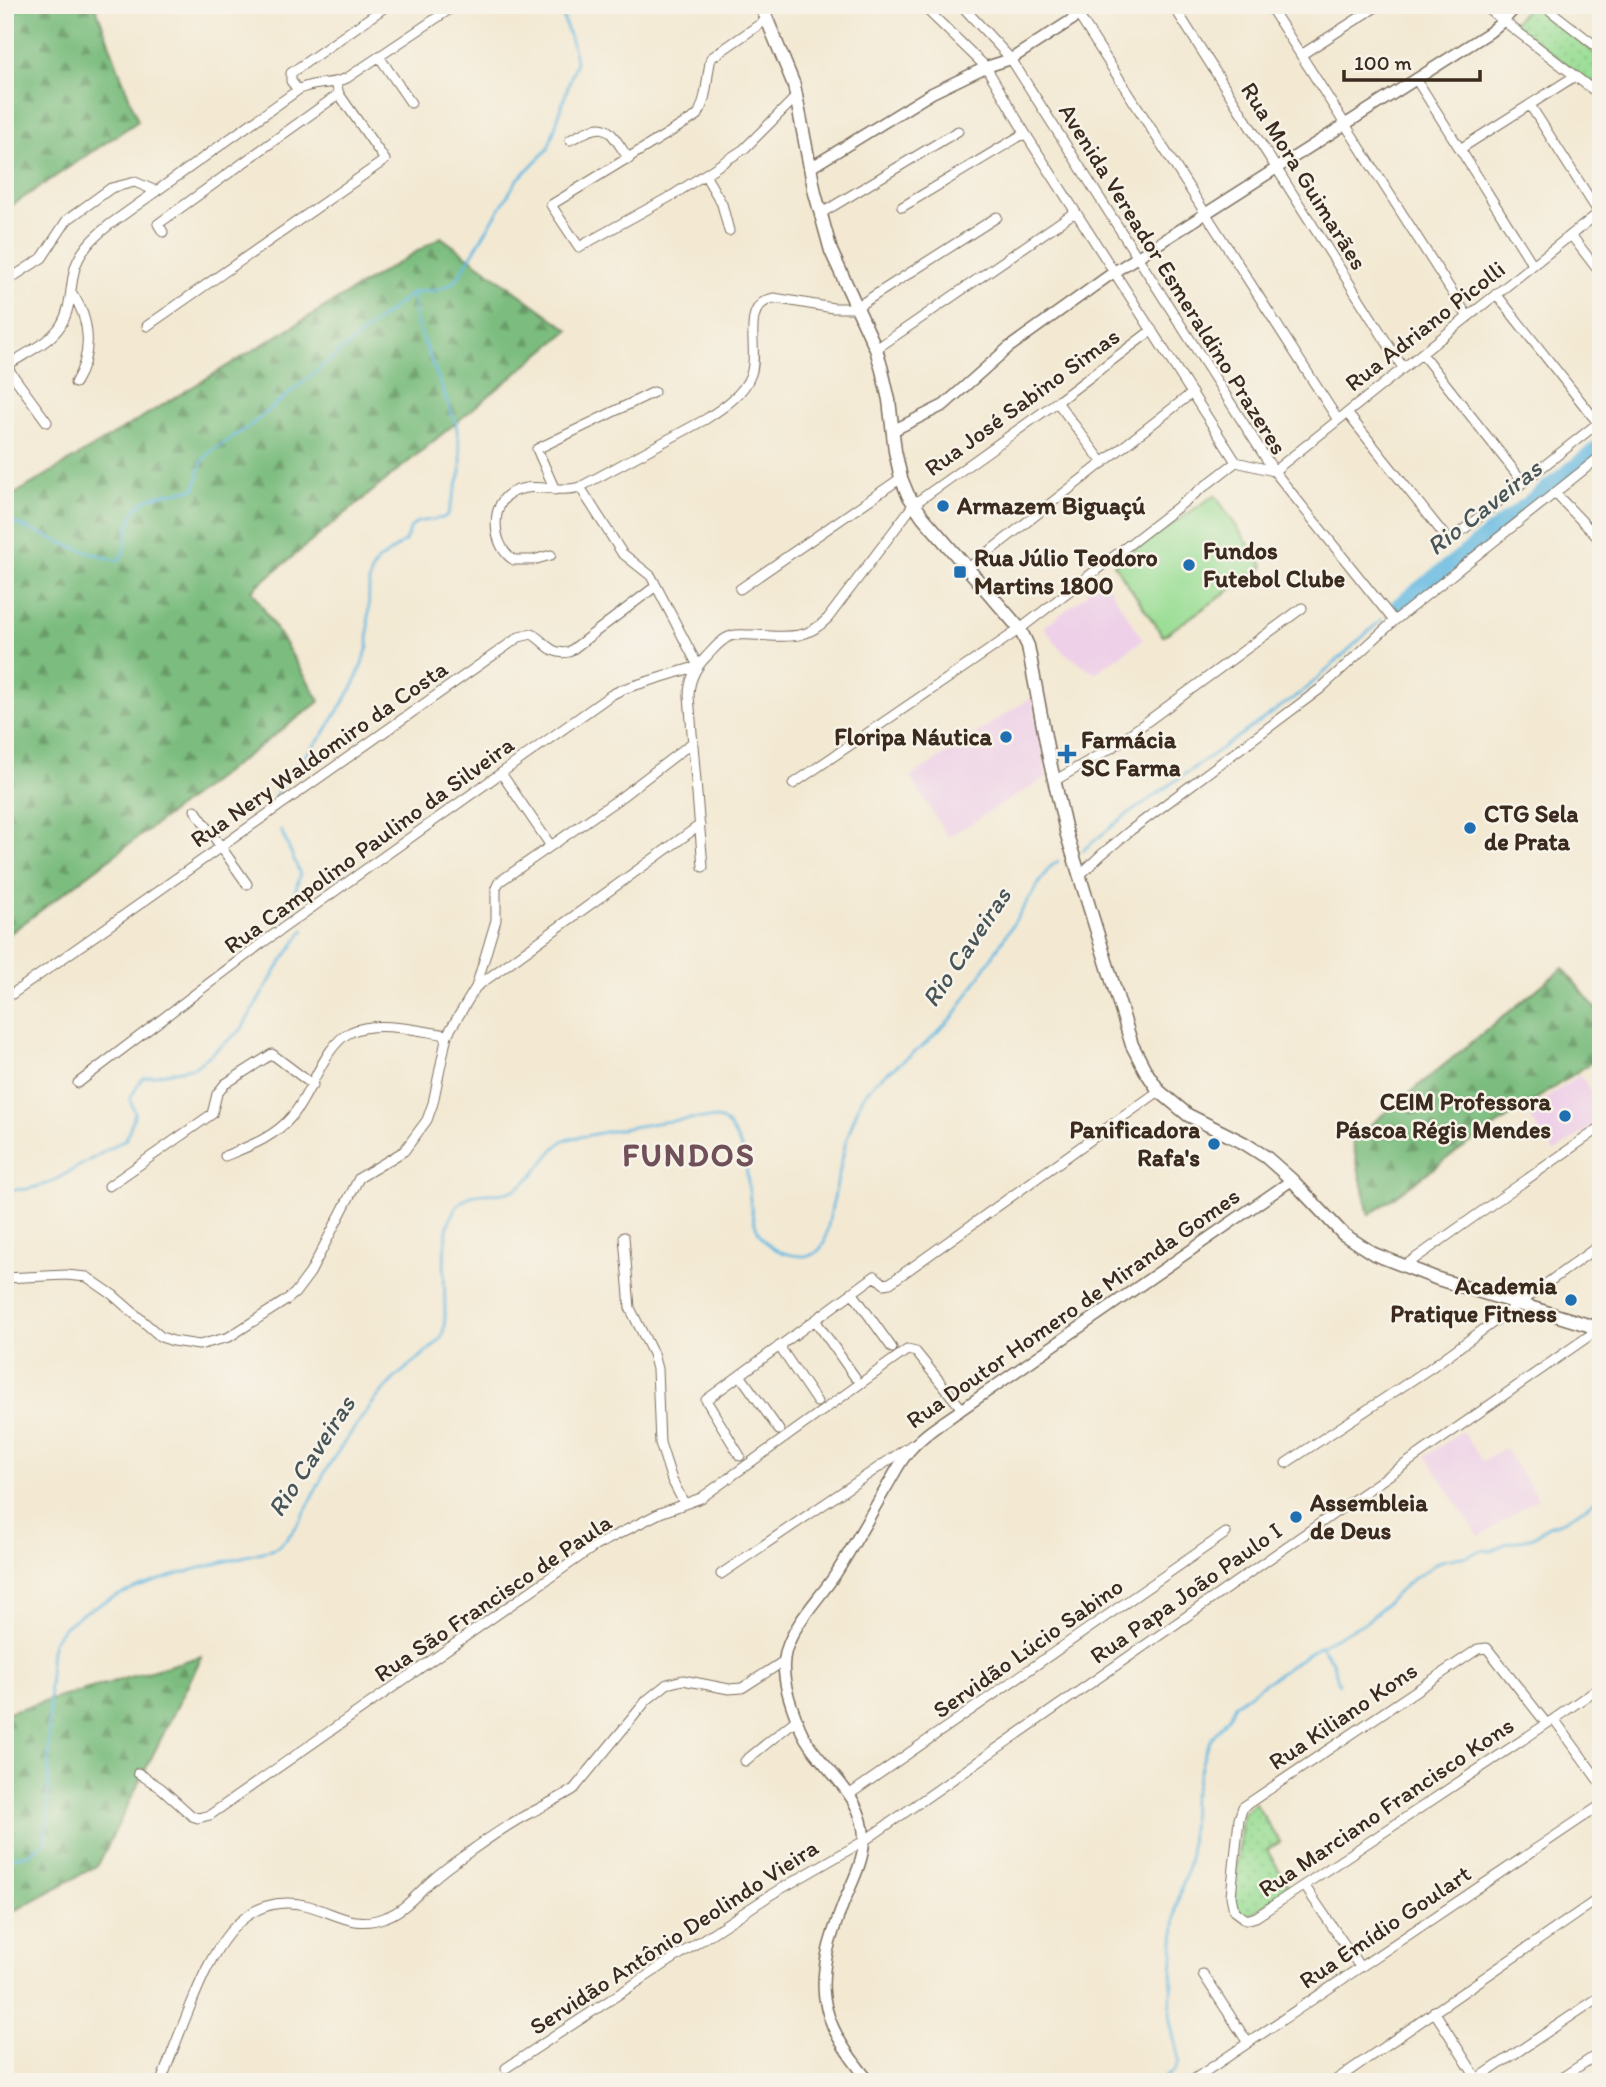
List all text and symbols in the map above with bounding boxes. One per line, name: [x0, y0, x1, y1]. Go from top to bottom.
scale bar: [1344, 38, 1480, 82]
text: 100 m: [1354, 50, 1412, 75]
street label: Rua Mora Guimarães: [1235, 77, 1374, 275]
street label: Avenida Vereador Esmeraldino Prazeres: [1053, 98, 1294, 460]
street label: Rua Adriano Picolli: [1339, 254, 1511, 397]
street label: Rua José Sabino Simas: [919, 321, 1125, 482]
water label: Rio Caveiras: [1420, 451, 1549, 562]
place label: Armazem Biguaçú: [956, 491, 1146, 521]
marker: Armazem Biguaçú: [935, 498, 951, 514]
place label: Fundos Futebol Clube: [1203, 536, 1345, 593]
place label: Rua Júlio Teodoro Martins 1800: [974, 543, 1158, 600]
marker: Fundos Futebol Clube: [1181, 557, 1197, 573]
marker: Rua Júlio Teodoro Martins 1800: [952, 564, 968, 580]
street label: Rua Nery Waldomiro da Costa: [185, 653, 453, 854]
place label: Floripa Náutica: [834, 722, 993, 752]
place label: Farmácia SC Farma: [1081, 725, 1181, 782]
street label: Rua Campolino Paulino da Silveira: [218, 729, 520, 960]
marker: Floripa Náutica: [998, 729, 1014, 745]
marker: Farmácia SC Farma: [1059, 746, 1075, 762]
place label: CTG Sela de Prata: [1484, 799, 1579, 856]
marker: CTG Sela de Prata: [1462, 820, 1478, 836]
water label: Rio Caveiras: [914, 880, 1018, 1013]
place label: CEIM Professora Páscoa Régis Mendes: [1335, 1087, 1551, 1145]
marker: CEIM Professora Páscoa Régis Mendes: [1557, 1108, 1573, 1124]
place label: Panificadora Rafa's: [1070, 1115, 1200, 1172]
district label: FUNDOS: [622, 1136, 756, 1174]
marker: Panificadora Rafa's: [1206, 1136, 1222, 1152]
street label: Rua Doutor Homero de Miranda Gomes: [900, 1181, 1245, 1434]
place label: Academia Pratique Fitness: [1390, 1271, 1557, 1329]
marker: Academia Pratique Fitness: [1563, 1292, 1579, 1308]
water label: Rio Caveiras: [260, 1388, 363, 1522]
place label: Assembleia de Deus: [1309, 1488, 1428, 1545]
street label: Rua São Francisco de Paula: [368, 1507, 617, 1688]
marker: Assembleia de Deus: [1288, 1509, 1304, 1525]
street label: Rua Papa João Paulo I: [1084, 1515, 1287, 1670]
street label: Servidão Lúcio Sabino: [927, 1571, 1128, 1724]
street label: Rua Kiliano Kons: [1263, 1655, 1423, 1776]
street label: Rua Marciano Francisco Kons: [1253, 1710, 1519, 1903]
street label: Servidão Antônio Deolindo Vieira: [524, 1832, 824, 2041]
street label: Rua Emídio Goulart: [1293, 1858, 1476, 1995]

